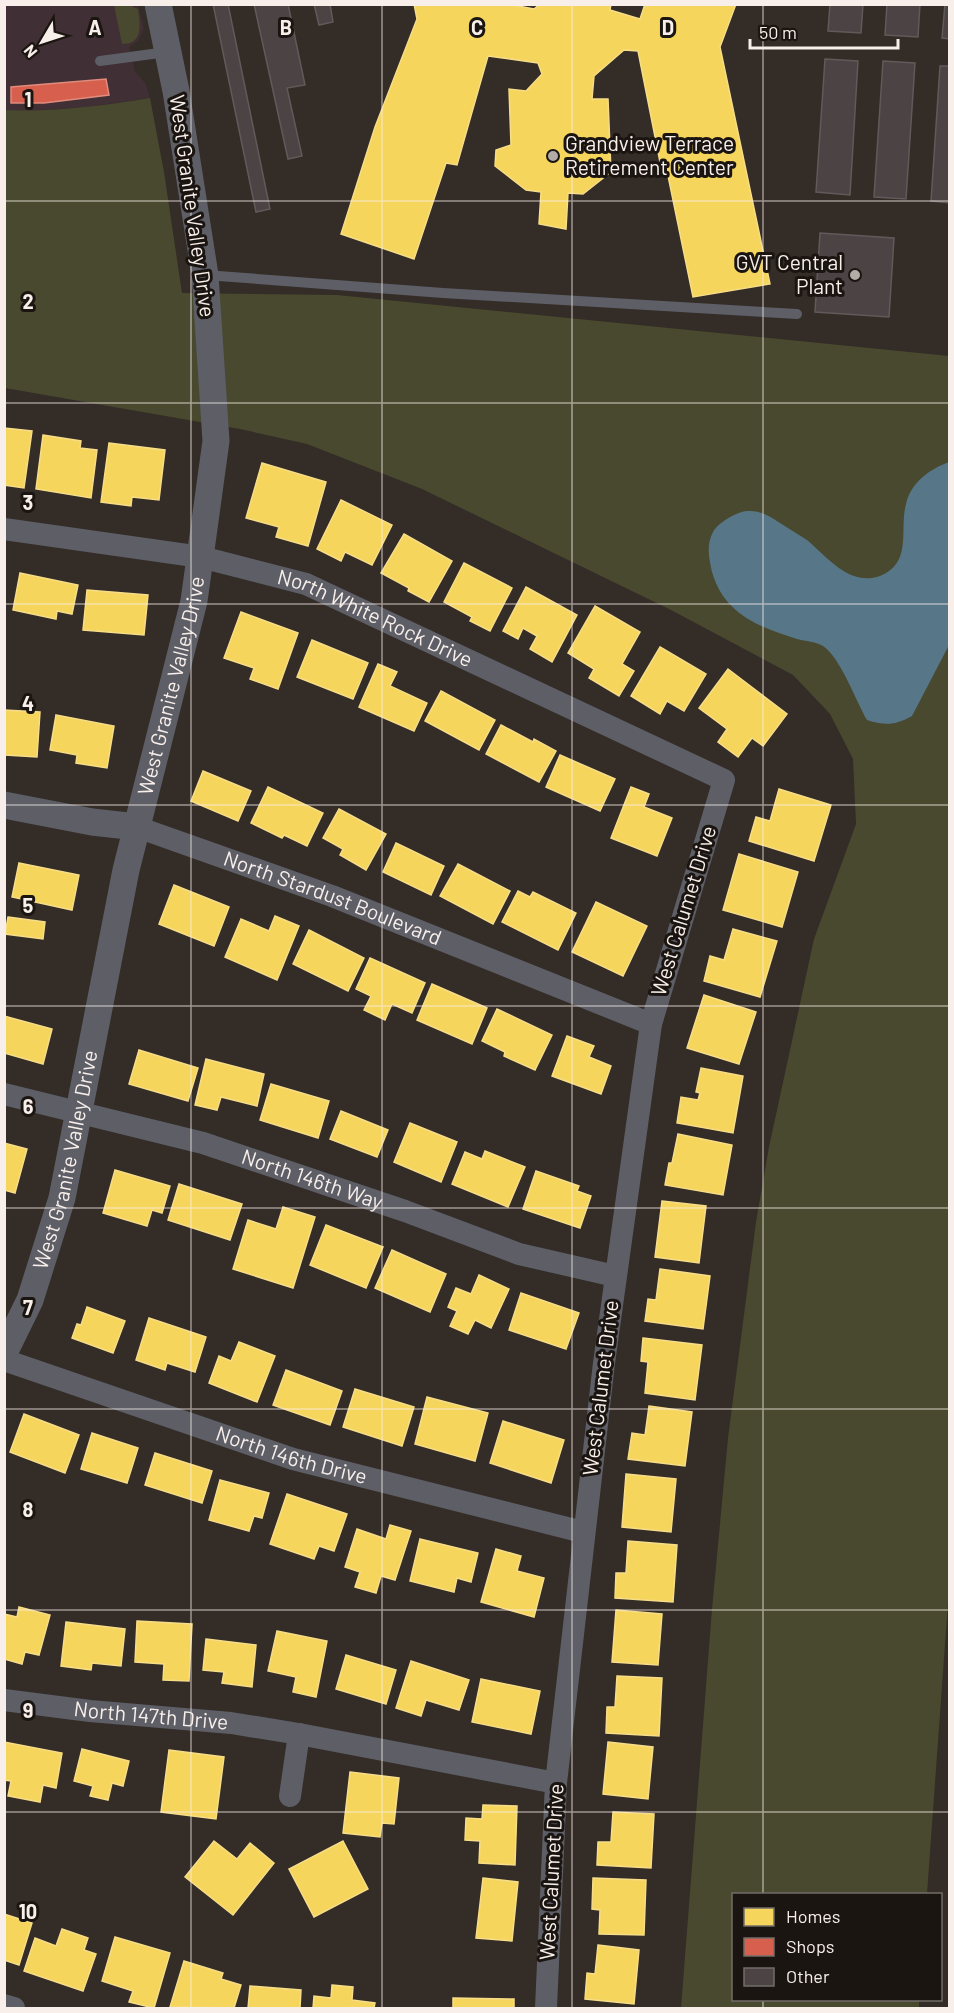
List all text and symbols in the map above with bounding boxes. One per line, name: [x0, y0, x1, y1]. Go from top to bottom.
north arrow: [12, 12, 72, 72]
scale bar: [750, 12, 898, 50]
text: A: [88, 15, 102, 39]
text: B: [280, 15, 292, 39]
text: C: [471, 15, 483, 39]
text: D: [662, 15, 674, 39]
text: 50 m: [759, 21, 797, 43]
text: N: [19, 42, 41, 62]
text: 1: [24, 87, 32, 111]
street label: West Granite Valley Drive: [166, 93, 221, 319]
place label: Grandview Terrace Retirement Center: [565, 130, 734, 179]
marker: Grandview Terrace Retirement Center: [546, 149, 560, 163]
place label: GVT Central Plant: [736, 249, 843, 298]
marker: GVT Central Plant: [848, 268, 862, 282]
text: 2: [22, 289, 34, 313]
text: 3: [23, 490, 33, 514]
street label: North White Rock Drive: [275, 563, 477, 671]
street label: West Granite Valley Drive: [131, 575, 208, 797]
text: 4: [22, 691, 34, 715]
street label: West Calumet Drive: [645, 822, 720, 999]
street label: North Stardust Boulevard: [221, 845, 445, 950]
text: 5: [23, 893, 34, 917]
street label: West Granite Valley Drive: [26, 1048, 102, 1272]
text: 6: [23, 1094, 34, 1118]
street label: North 146th Way: [239, 1143, 387, 1214]
text: 7: [23, 1295, 33, 1319]
street label: West Calumet Drive: [576, 1299, 623, 1477]
street label: North 146th Drive: [213, 1420, 370, 1488]
text: 8: [23, 1497, 34, 1521]
street label: North 147th Drive: [73, 1695, 230, 1734]
text: 9: [23, 1698, 33, 1722]
street label: West Calumet Drive: [533, 1783, 568, 1961]
legend: [732, 1893, 942, 2001]
text: 10: [19, 1899, 37, 1923]
text: Homes: [786, 1905, 840, 1927]
text: Shops: [786, 1935, 835, 1957]
text: Other: [786, 1965, 830, 1987]

